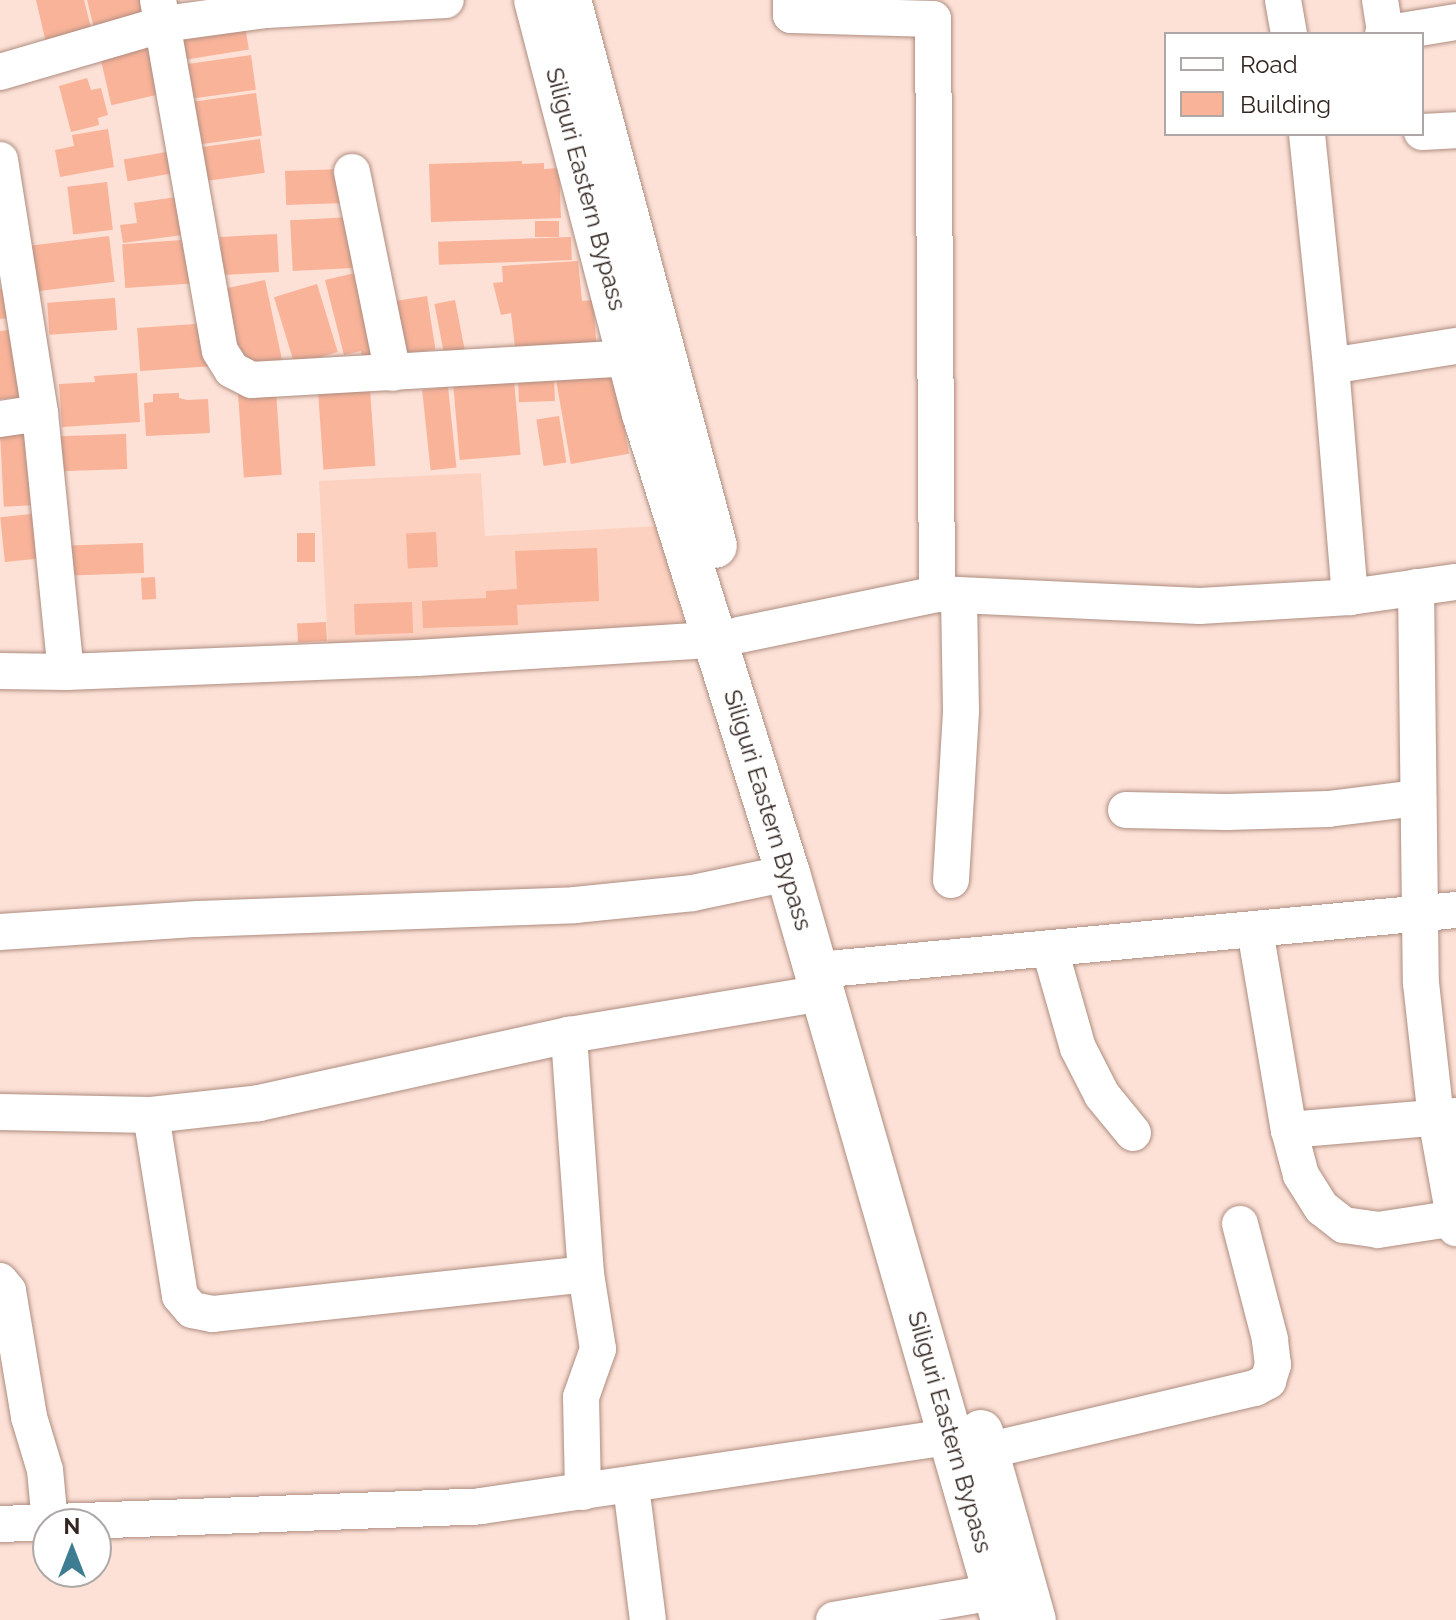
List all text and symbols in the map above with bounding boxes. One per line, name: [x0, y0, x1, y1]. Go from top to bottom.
legend: [1164, 32, 1424, 136]
text: Road: [1240, 50, 1298, 79]
street label: Siliguri Eastern Bypass: [540, 65, 632, 313]
text: Building: [1240, 90, 1331, 119]
street label: Siliguri Eastern Bypass: [718, 686, 818, 934]
street label: Siliguri Eastern Bypass: [902, 1308, 998, 1556]
north arrow: [32, 1508, 112, 1588]
text: N: [64, 1513, 80, 1539]

